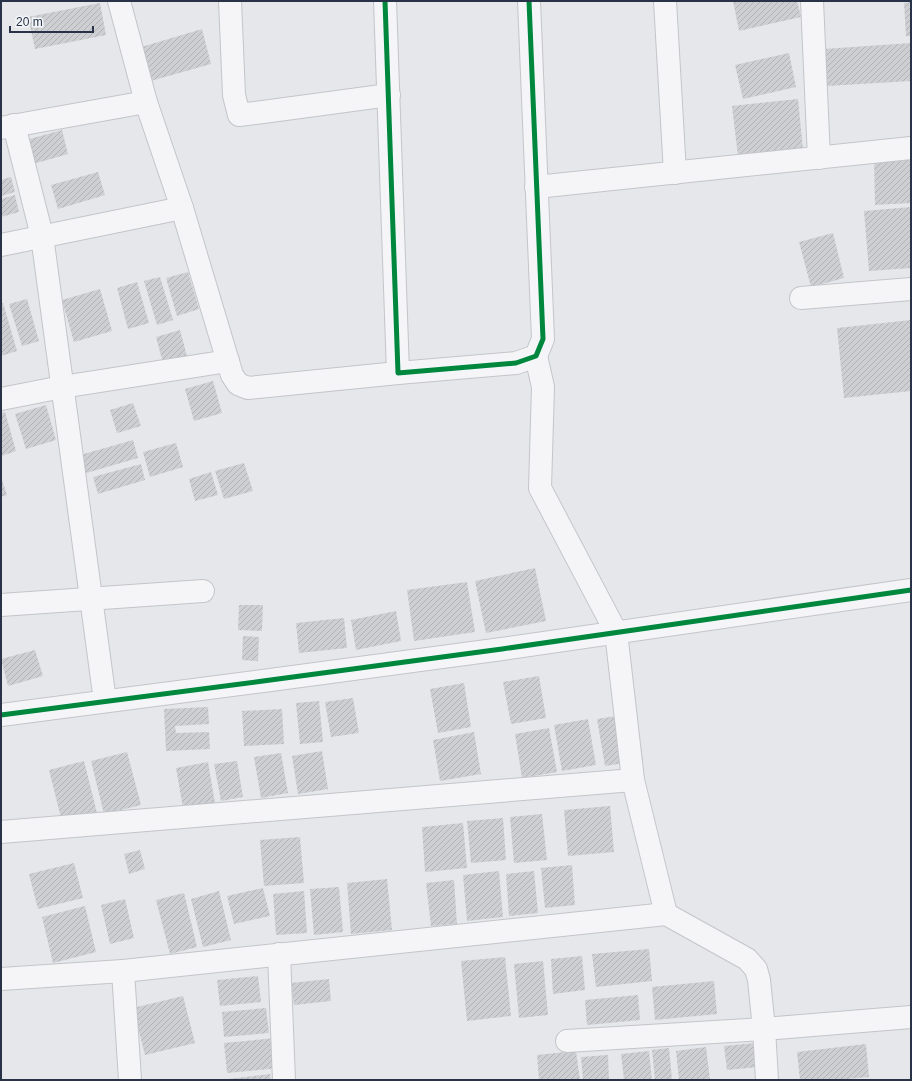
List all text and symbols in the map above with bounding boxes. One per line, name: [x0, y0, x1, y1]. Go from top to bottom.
scale bar: [10, 8, 93, 34]
text: 20 m: [16, 15, 43, 29]

